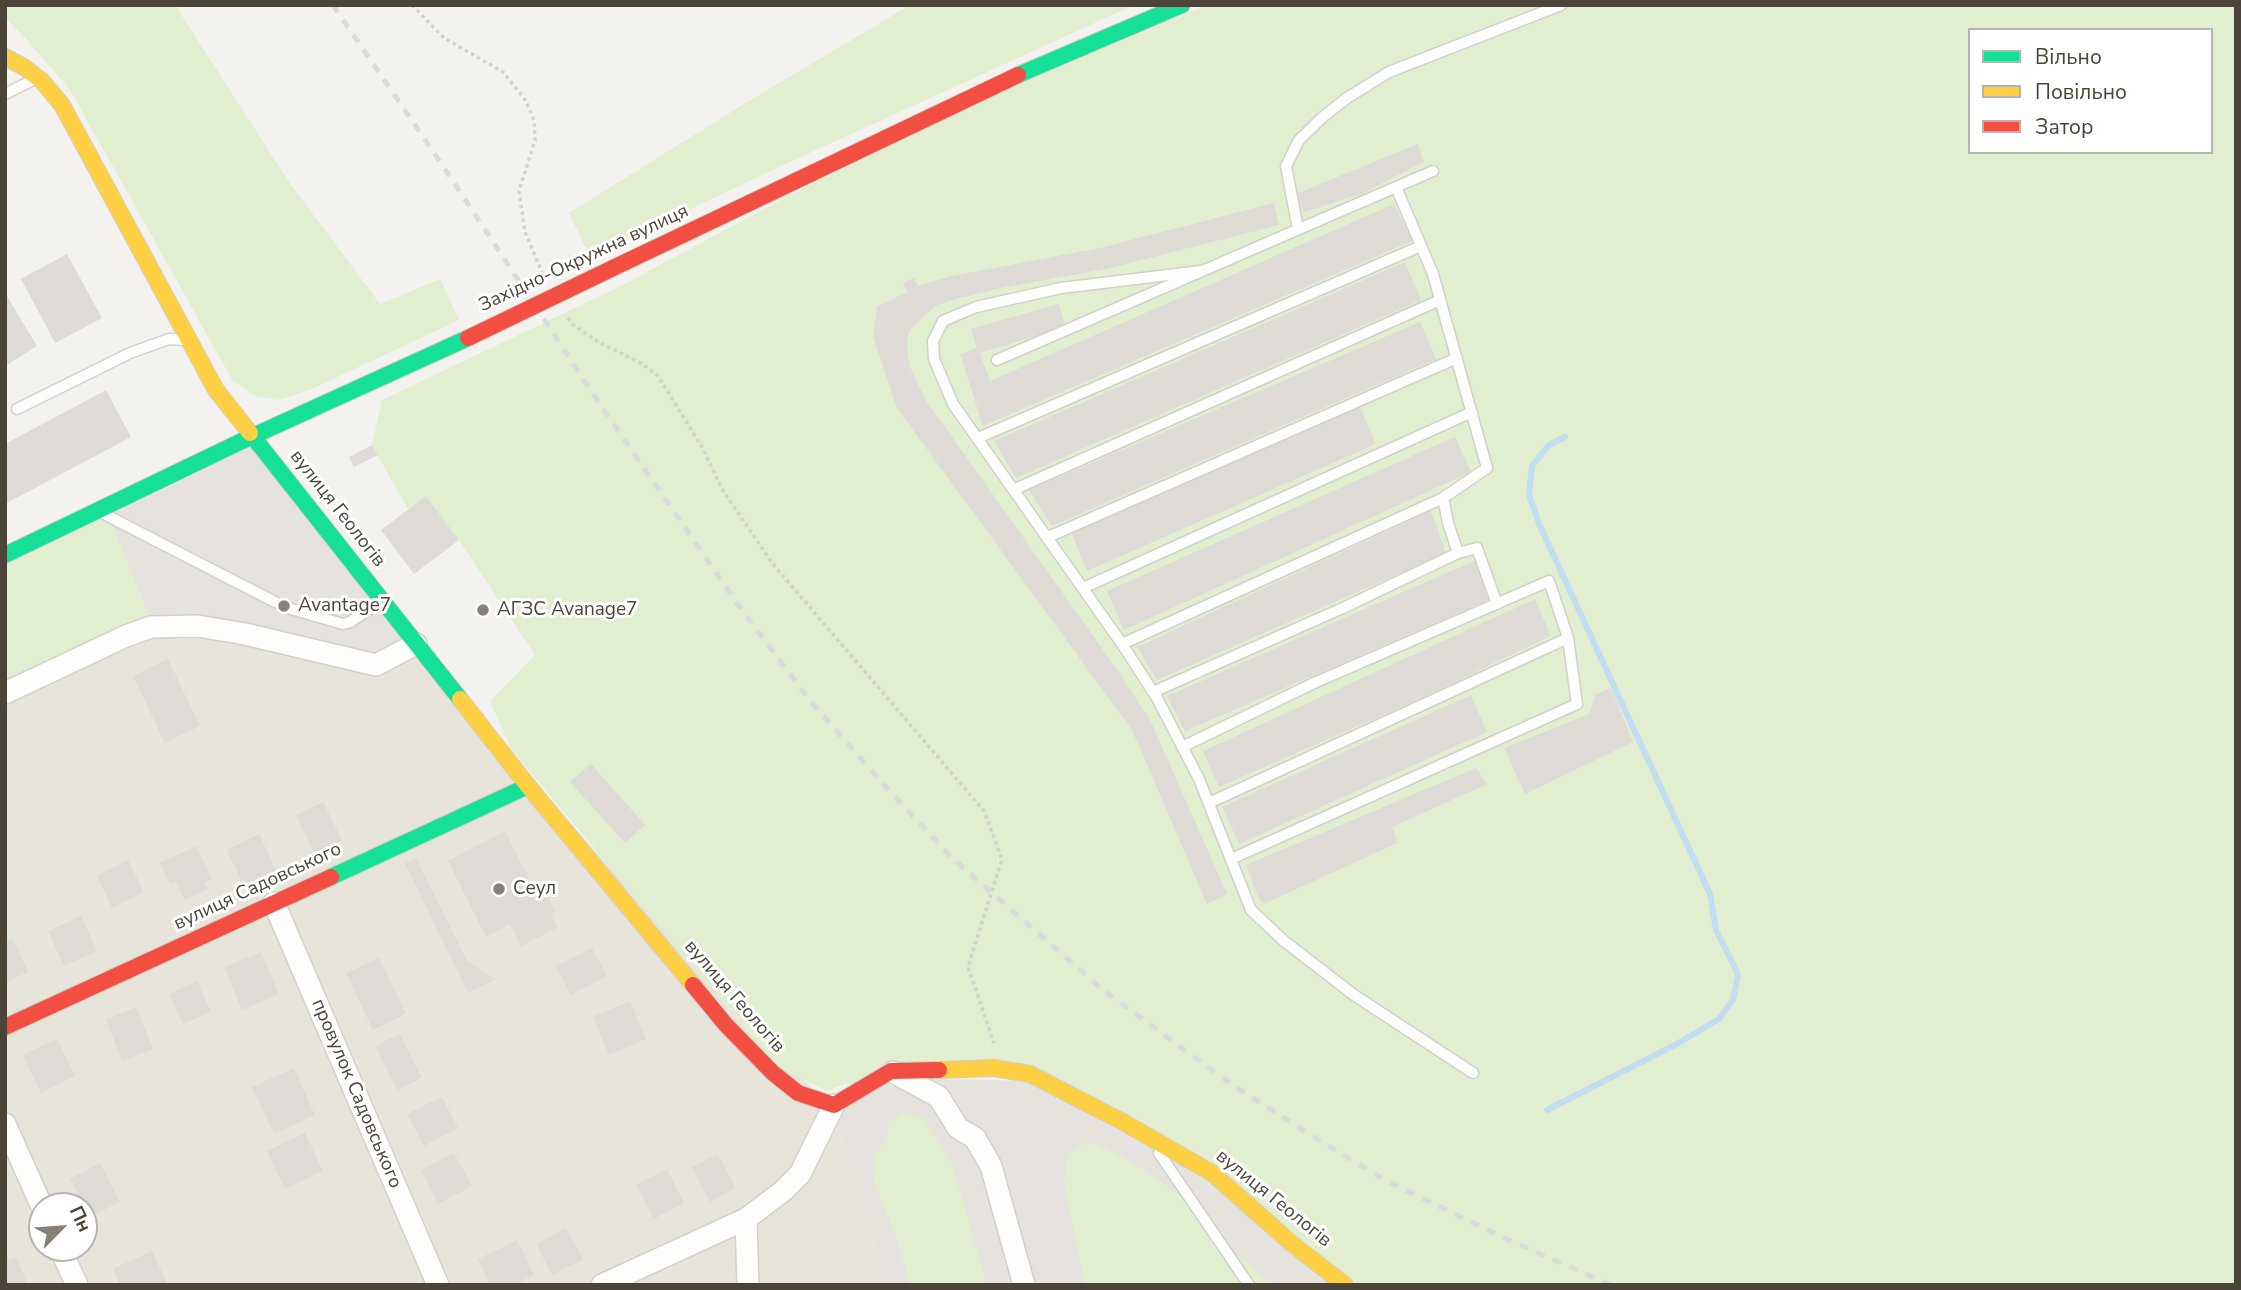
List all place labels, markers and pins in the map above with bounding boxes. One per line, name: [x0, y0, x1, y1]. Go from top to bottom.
place label: Avantage7: [298, 595, 391, 617]
marker: Avantage7: [276, 598, 292, 614]
place label: АГЗС Avanage7: [497, 599, 637, 621]
marker: АГЗС Avanage7: [475, 602, 491, 618]
place label: Сеул: [513, 878, 556, 900]
marker: Сеул: [491, 881, 507, 897]

